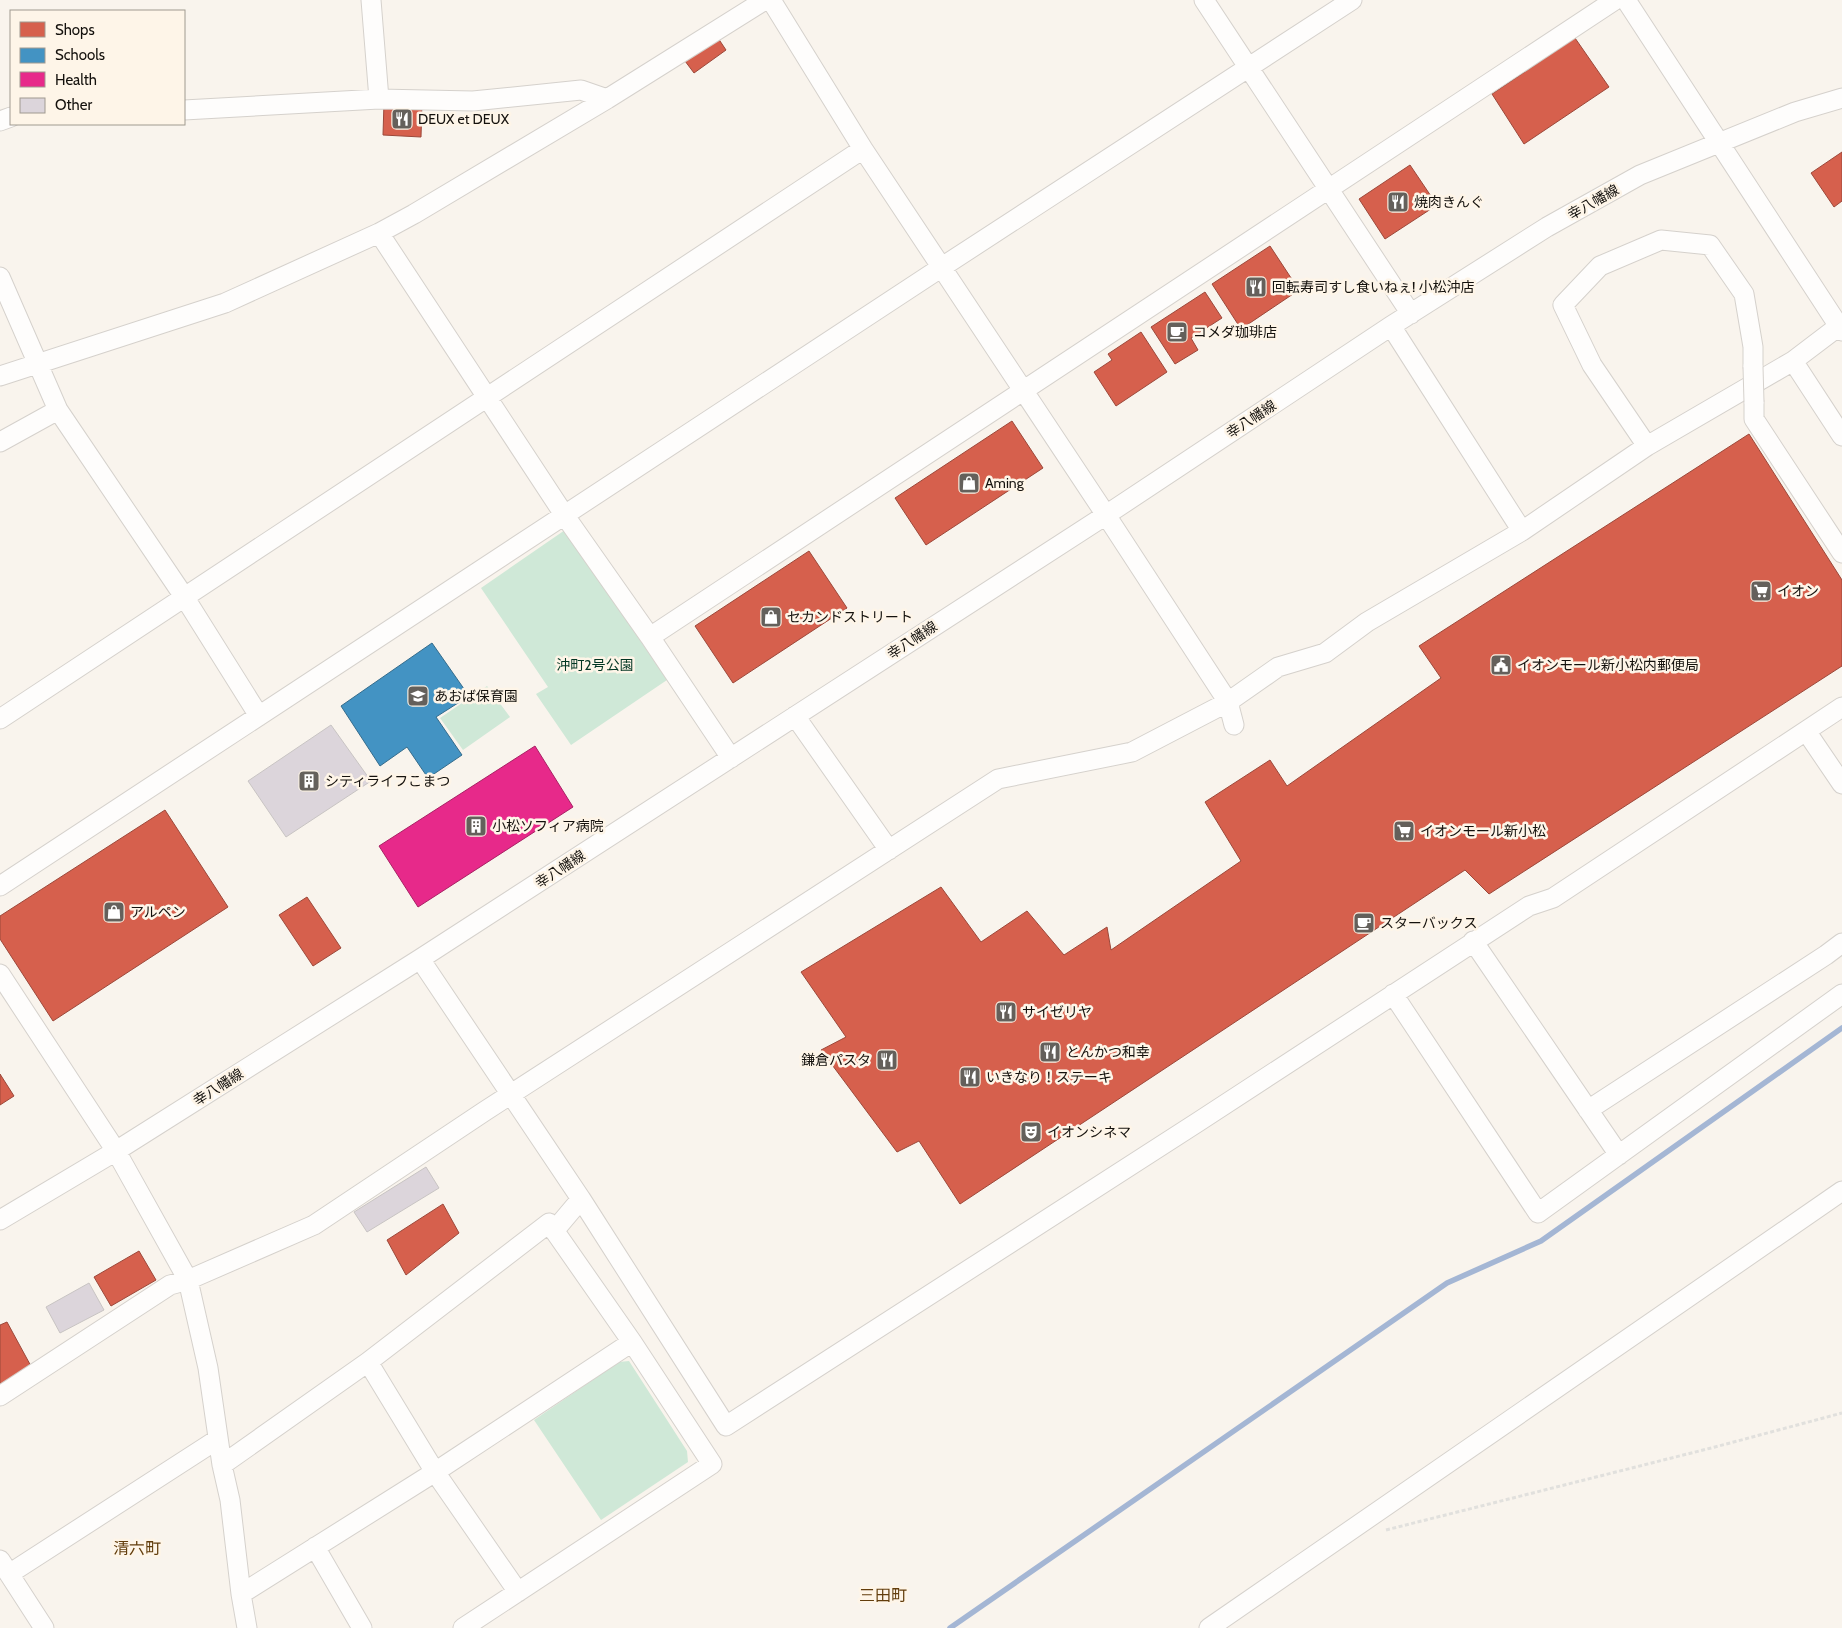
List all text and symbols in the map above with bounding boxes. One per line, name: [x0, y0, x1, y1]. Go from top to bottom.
legend: [10, 10, 185, 125]
text: Shops: [55, 21, 95, 39]
text: Schools: [55, 46, 105, 64]
text: Health: [55, 71, 97, 89]
text: Other: [55, 96, 92, 114]
restaurant icon: DEUX et DEUX: [390, 107, 414, 131]
place label: DEUX et DEUX: [418, 110, 510, 128]
street label: 幸八幡線: [1564, 181, 1622, 223]
restaurant icon: 焼肉きんぐ: [1386, 190, 1410, 214]
place label: 焼肉きんぐ: [1414, 193, 1484, 211]
restaurant icon: 回転寿司すし食いねぇ! 小松沖店: [1244, 275, 1268, 299]
place label: 回転寿司すし食いねぇ! 小松沖店: [1272, 278, 1475, 296]
cafe icon: コメダ珈琲店: [1165, 320, 1189, 344]
place label: コメダ珈琲店: [1193, 323, 1277, 341]
street label: 幸八幡線: [1223, 396, 1279, 442]
shop icon: Aming: [957, 471, 981, 495]
place label: Aming: [985, 474, 1025, 492]
supermarket icon: イオン: [1749, 579, 1773, 603]
place label: イオン: [1777, 582, 1819, 600]
shop icon: セカンドストリート: [759, 605, 783, 629]
place label: セカンドストリート: [787, 608, 913, 626]
street label: 幸八幡線: [884, 617, 940, 663]
public building icon: イオンモール新小松内郵便局: [1489, 653, 1513, 677]
park label: 沖町2号公園: [556, 656, 634, 674]
place label: イオンモール新小松内郵便局: [1517, 656, 1699, 674]
school or university icon: あおば保育園: [406, 684, 430, 708]
place label: あおば保育園: [434, 687, 518, 705]
building icon: シティライフこまつ: [297, 769, 321, 793]
place label: シティライフこまつ: [325, 772, 450, 790]
building icon: 小松ソフィア病院: [464, 814, 488, 838]
place label: 小松ソフィア病院: [492, 817, 604, 835]
supermarket icon: イオンモール新小松: [1392, 819, 1416, 843]
place label: イオンモール新小松: [1420, 822, 1546, 840]
street label: 幸八幡線: [532, 846, 588, 892]
shop icon: アルペン: [102, 900, 126, 924]
place label: アルペン: [130, 903, 186, 921]
cafe icon: スターバックス: [1352, 911, 1376, 935]
place label: スターバックス: [1380, 914, 1477, 932]
restaurant icon: サイゼリヤ: [994, 1000, 1018, 1024]
place label: サイゼリヤ: [1022, 1003, 1092, 1021]
restaurant icon: とんかつ和幸: [1038, 1040, 1062, 1064]
place label: とんかつ和幸: [1066, 1043, 1150, 1061]
restaurant icon: 鎌倉パスタ: [875, 1048, 899, 1072]
place label: 鎌倉パスタ: [801, 1051, 871, 1069]
street label: 幸八幡線: [189, 1065, 247, 1109]
restaurant icon: いきなり！ステーキ: [958, 1065, 982, 1089]
place label: いきなり！ステーキ: [986, 1068, 1112, 1086]
theatre icon: イオンシネマ: [1019, 1120, 1043, 1144]
place label: イオンシネマ: [1047, 1123, 1131, 1141]
district label: 清六町: [113, 1539, 161, 1558]
district label: 三田町: [859, 1586, 907, 1605]

